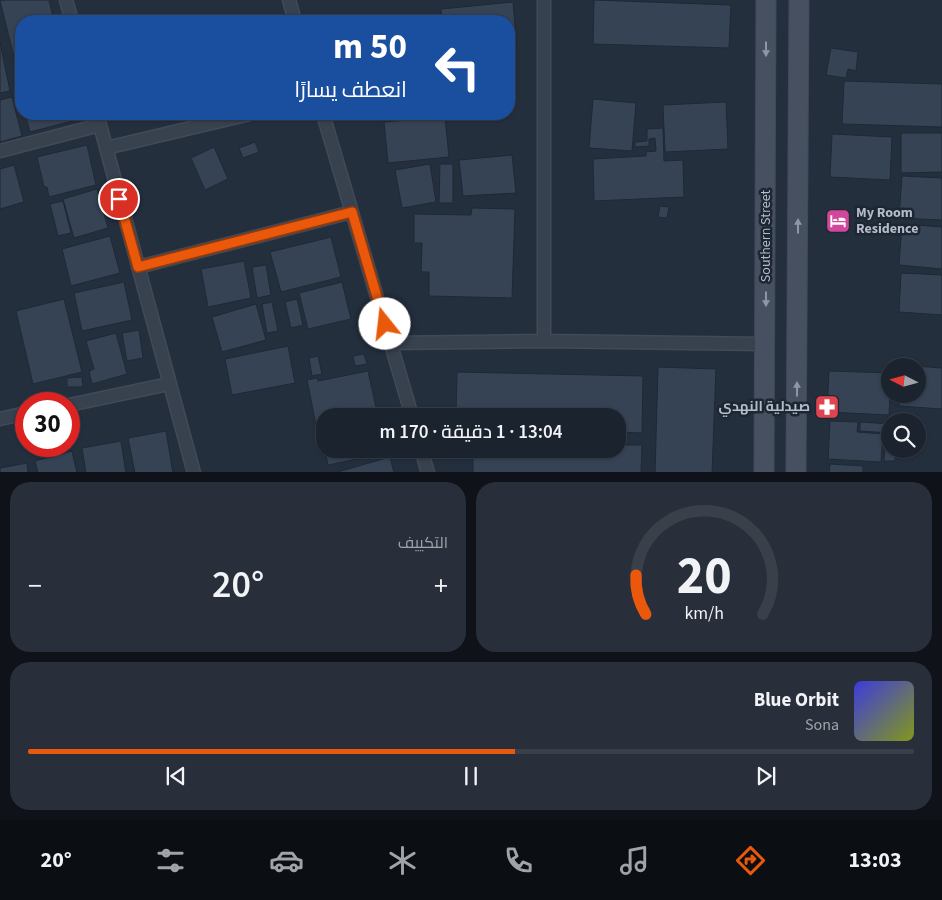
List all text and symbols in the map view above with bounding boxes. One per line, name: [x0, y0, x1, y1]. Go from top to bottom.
text: 50 m: [333, 22, 407, 72]
icon: left: [425, 35, 490, 100]
one-way arrow: [762, 41, 770, 57]
text: انعطف يسارًا: [294, 74, 407, 106]
pin: [98, 178, 140, 220]
icon: arrive: [105, 185, 133, 213]
street label: Southern Street: [756, 190, 776, 282]
place label: My Room Residence: [856, 203, 918, 239]
hotel icon: My Room Residence: [825, 208, 851, 234]
one-way arrow: [794, 218, 802, 234]
one-way arrow: [762, 291, 770, 307]
position arrow: [358, 297, 410, 349]
north arrow: [881, 358, 926, 402]
map controls: [881, 358, 926, 458]
one-way arrow: [793, 381, 801, 397]
speed limit sign: 30: [15, 392, 80, 457]
pharmacy icon: صيدلية النهدي: [814, 394, 840, 420]
place label: صيدلية النهدي: [719, 397, 810, 417]
button: search: [881, 413, 926, 458]
text: 13:04 · 1 دقيقة · 170 m: [379, 419, 563, 446]
text: التكييف: [398, 532, 448, 554]
text: 20: [677, 540, 731, 614]
text: 20°: [212, 558, 264, 612]
text: −: [28, 566, 42, 606]
text: +: [434, 566, 448, 606]
text: km/h: [684, 601, 724, 626]
text: Blue Orbit: [754, 687, 839, 714]
text: Sona: [805, 714, 839, 736]
icon: previous: [162, 762, 190, 790]
icon: pause: [457, 762, 485, 790]
icon: next: [752, 762, 780, 790]
icon: filters: [153, 843, 188, 878]
icon: car: [269, 843, 304, 878]
icon: climate: [385, 843, 420, 878]
icon: phone: [501, 843, 536, 878]
icon: music: [617, 843, 652, 878]
icon: directions: [733, 843, 768, 878]
text: 20°: [41, 844, 72, 876]
text: 13:03: [848, 844, 902, 876]

